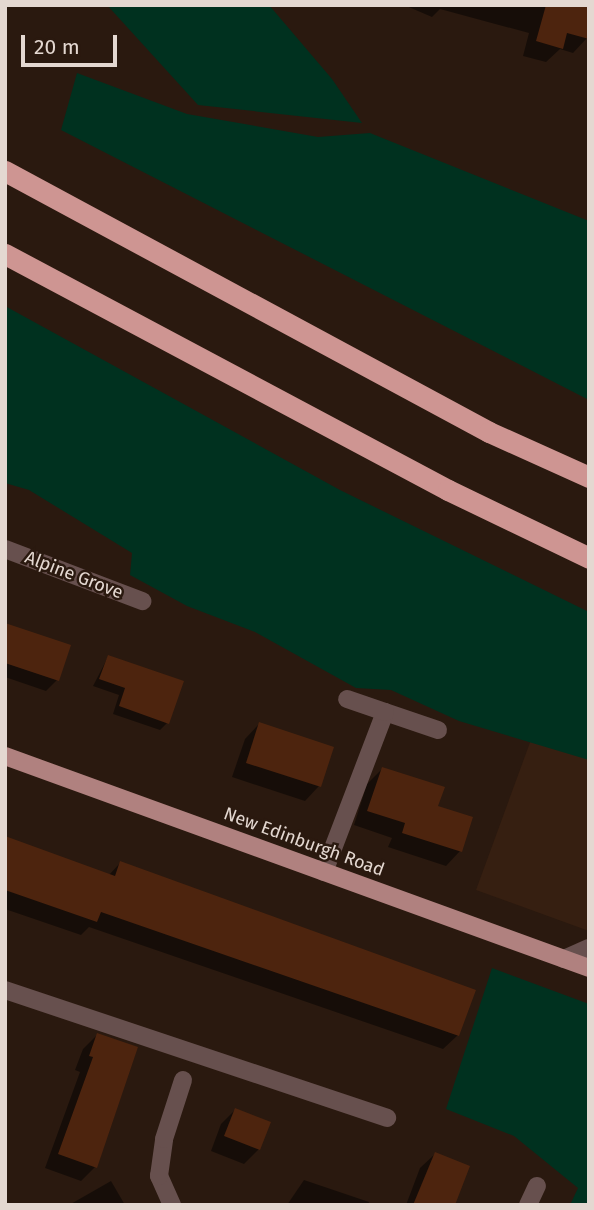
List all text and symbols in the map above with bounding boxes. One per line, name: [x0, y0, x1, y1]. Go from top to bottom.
scale bar: [24, 21, 121, 65]
text: 20 m: [34, 34, 80, 60]
street label: Alpine Grove: [22, 546, 126, 604]
street label: New Edinburgh Road: [221, 803, 387, 881]

